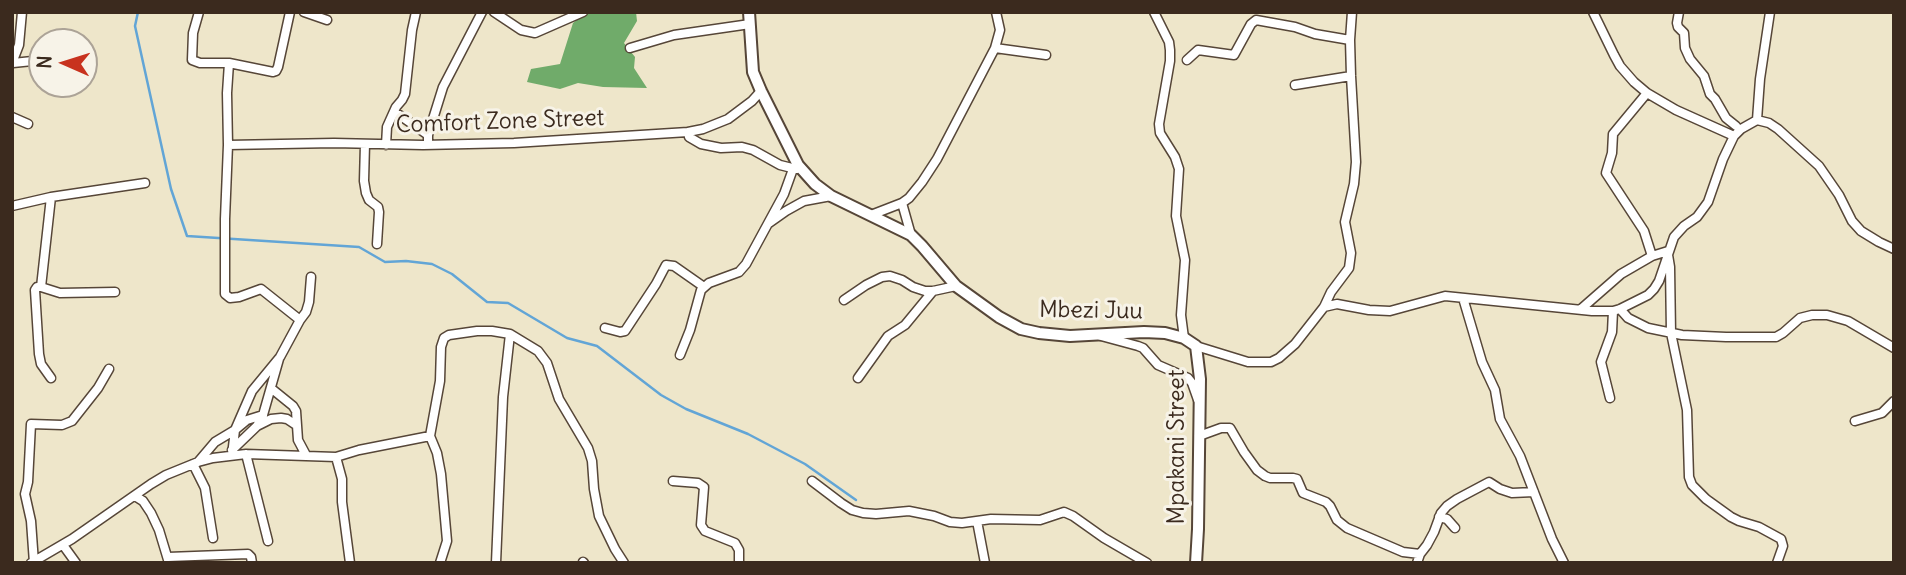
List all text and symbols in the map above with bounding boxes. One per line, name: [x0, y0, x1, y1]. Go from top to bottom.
north arrow: [28, 28, 98, 98]
text: N: [32, 55, 56, 69]
street label: Comfort Zone Street: [395, 105, 605, 139]
street label: Mbezi Juu: [1039, 296, 1143, 326]
street label: Mpakani Street: [1163, 370, 1191, 524]

